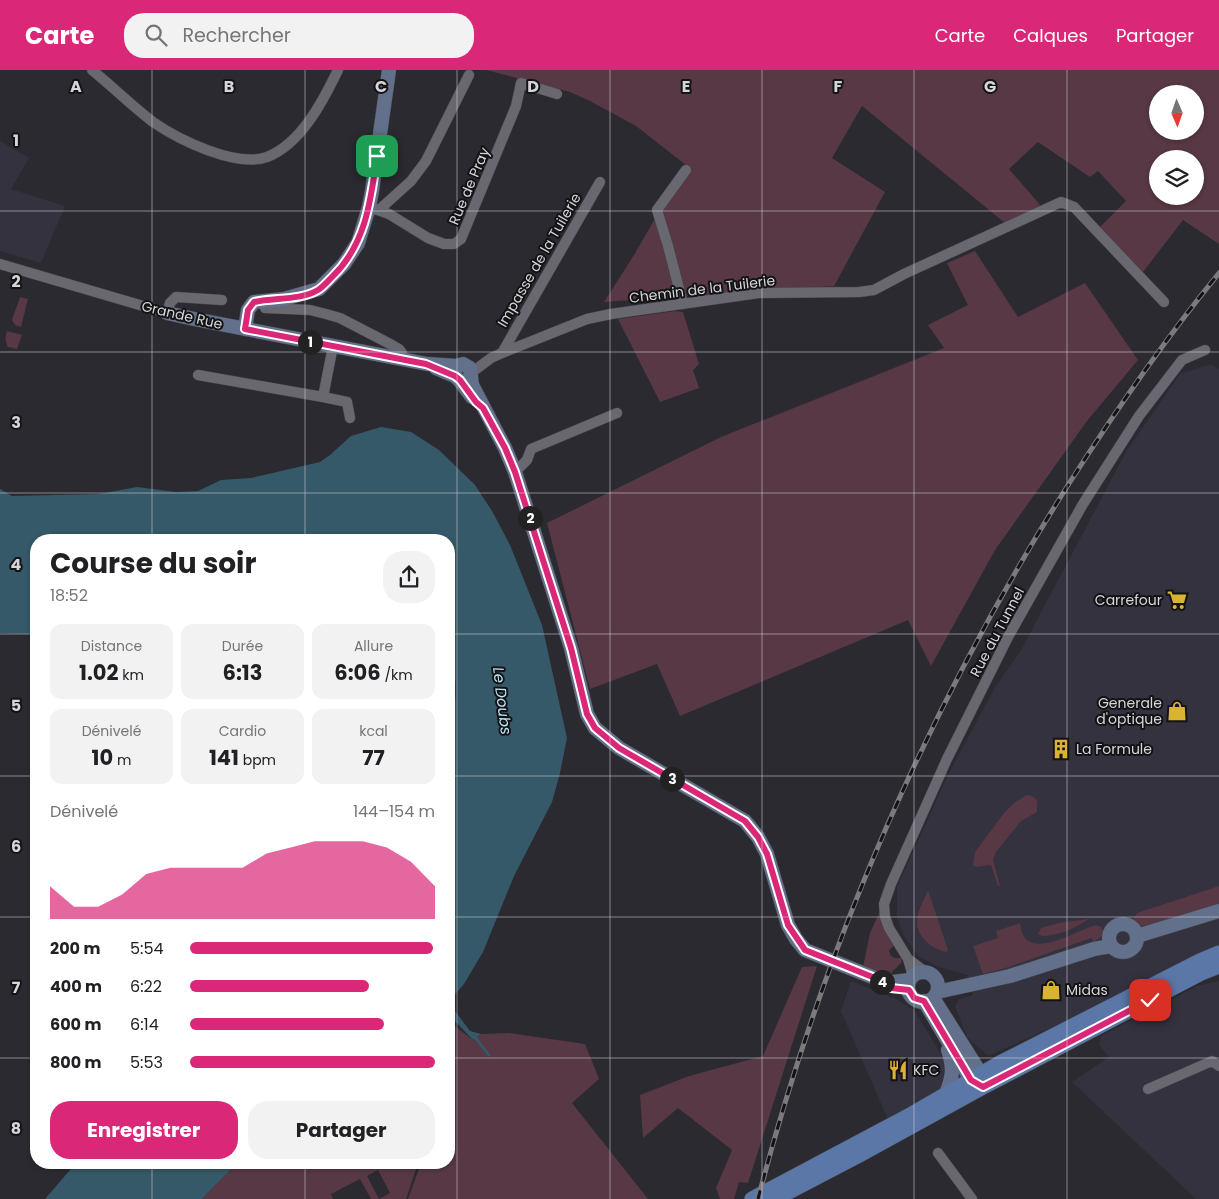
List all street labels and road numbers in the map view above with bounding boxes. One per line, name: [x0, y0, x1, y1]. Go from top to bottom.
street label: Rue de Pray: [444, 144, 494, 228]
street label: Impasse de la Tuilerie: [492, 189, 586, 331]
street label: Chemin de la Tuilerie: [628, 270, 776, 308]
street label: Grande Rue: [140, 296, 225, 334]
street label: Rue du Tunnel: [965, 584, 1029, 680]

